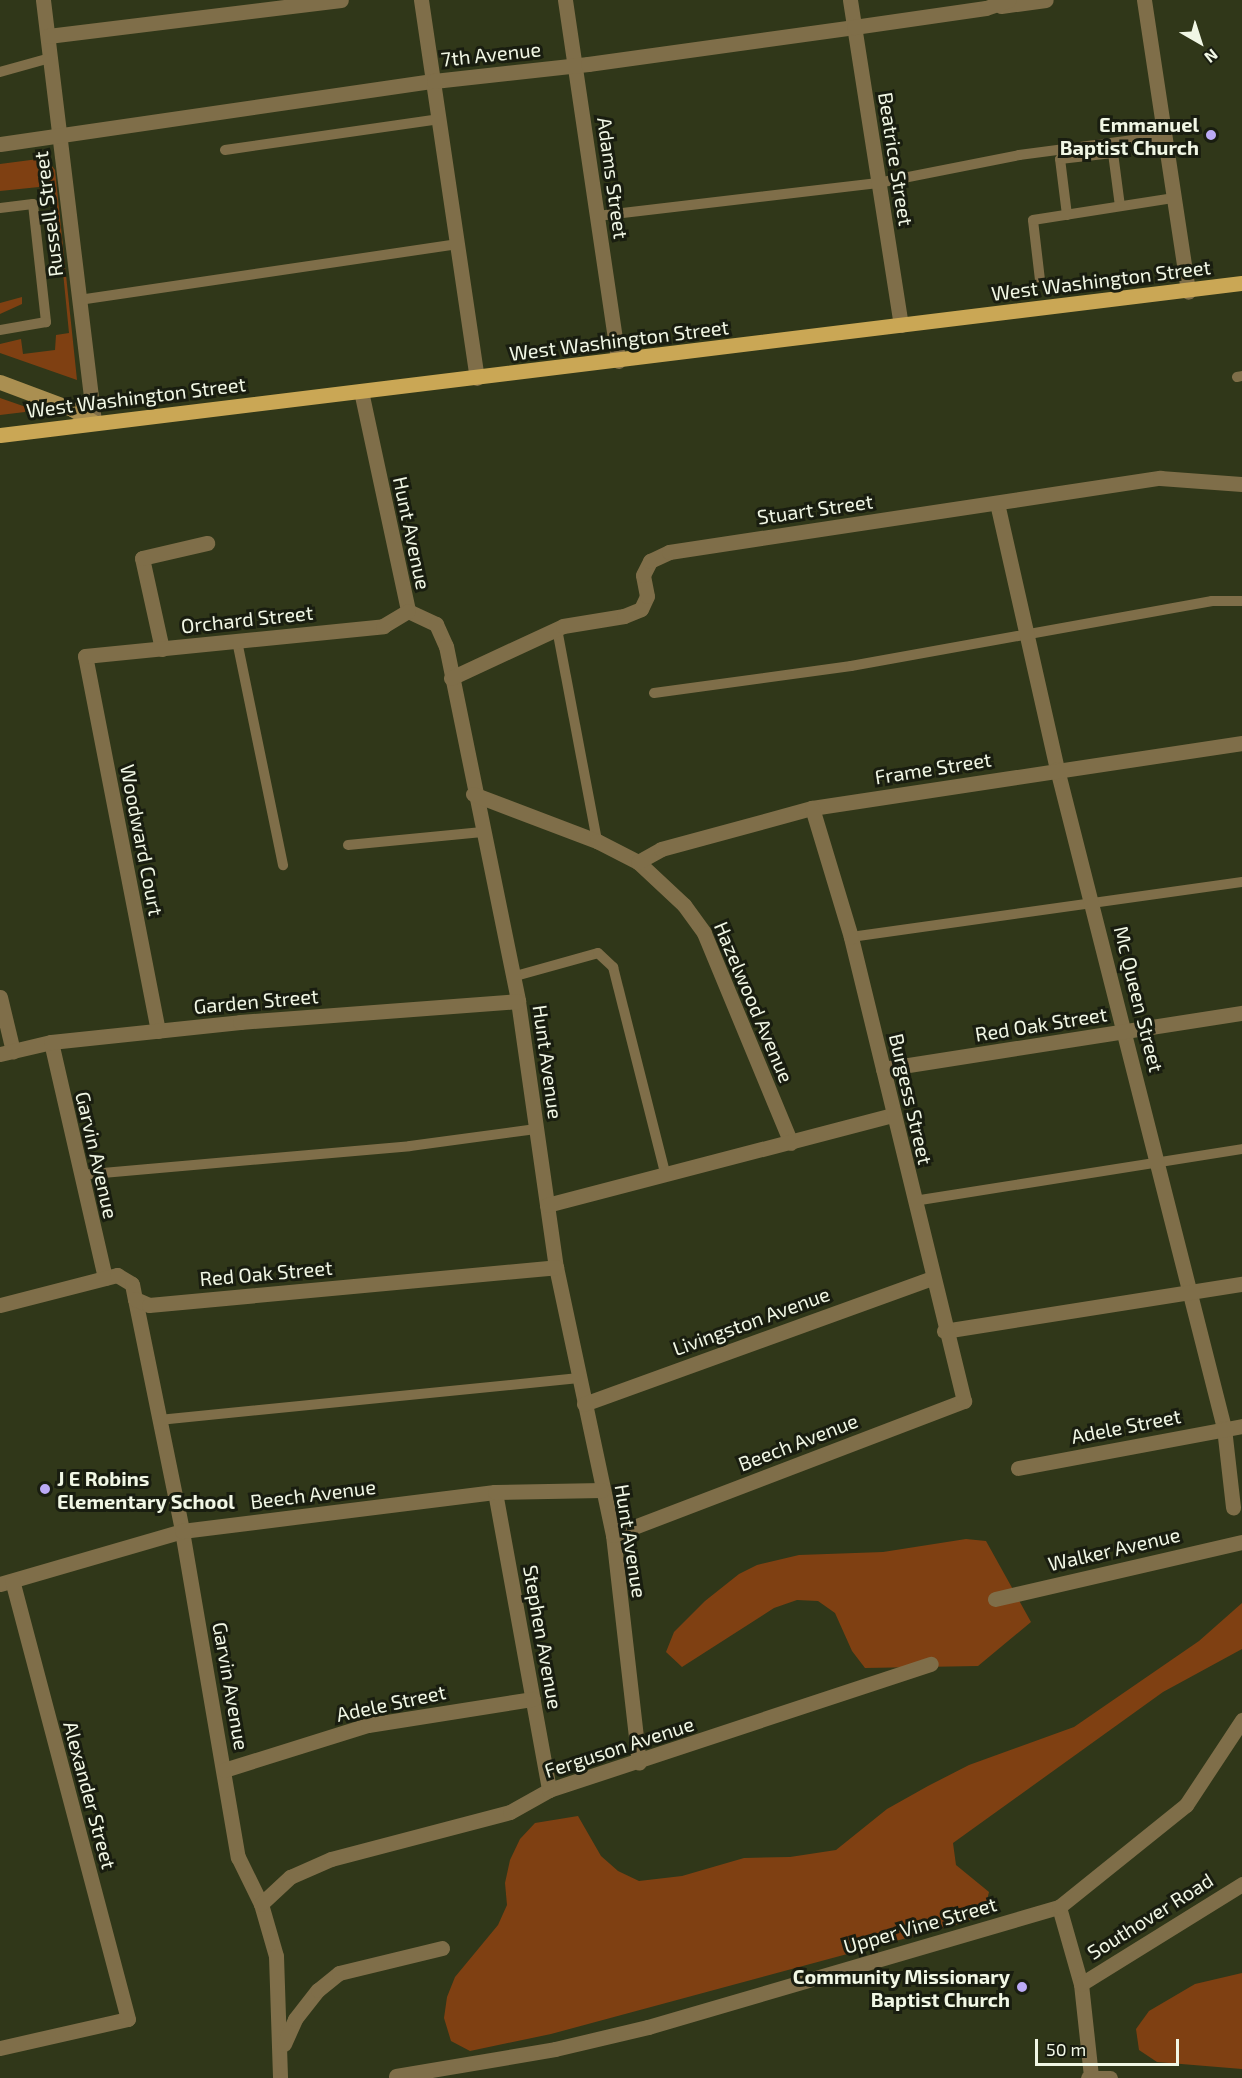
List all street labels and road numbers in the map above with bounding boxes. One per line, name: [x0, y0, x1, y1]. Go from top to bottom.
street label: 7th Avenue: [440, 37, 542, 71]
street label: Beatrice Street: [874, 90, 918, 228]
street label: Adams Street: [593, 116, 633, 240]
street label: Russell Street: [28, 150, 68, 278]
street label: West Washington Street: [990, 255, 1212, 305]
street label: West Washington Street: [508, 315, 730, 365]
street label: West Washington Street: [25, 372, 247, 422]
street label: Hunt Avenue: [388, 474, 436, 592]
street label: Stuart Street: [756, 489, 874, 529]
street label: Orchard Street: [180, 600, 314, 638]
street label: Frame Street: [873, 747, 993, 789]
street label: Woodward Court: [116, 762, 168, 918]
street label: Hazelwood Avenue: [709, 918, 799, 1086]
street label: Mc Queen Street: [1109, 923, 1169, 1075]
street label: Garden Street: [193, 984, 319, 1018]
street label: Red Oak Street: [973, 1002, 1109, 1046]
street label: Hunt Avenue: [528, 1003, 568, 1121]
street label: Burgess Street: [884, 1031, 938, 1167]
street label: Garvin Avenue: [71, 1089, 123, 1221]
street label: Red Oak Street: [198, 1255, 334, 1291]
street label: Livingston Avenue: [669, 1281, 833, 1361]
street label: Adele Street: [1069, 1404, 1183, 1448]
street label: Beech Avenue: [735, 1408, 861, 1476]
street label: Beech Avenue: [249, 1474, 377, 1514]
street label: Hunt Avenue: [610, 1482, 652, 1600]
street label: Walker Avenue: [1045, 1522, 1183, 1576]
street label: Stephen Avenue: [518, 1563, 568, 1711]
street label: Garvin Avenue: [208, 1620, 254, 1752]
street label: Adele Street: [334, 1680, 448, 1726]
street label: Ferguson Avenue: [541, 1711, 697, 1783]
street label: Alexander Street: [59, 1718, 121, 1872]
street label: Southover Road: [1082, 1868, 1218, 1964]
street label: Upper Vine Street: [840, 1892, 1000, 1958]

